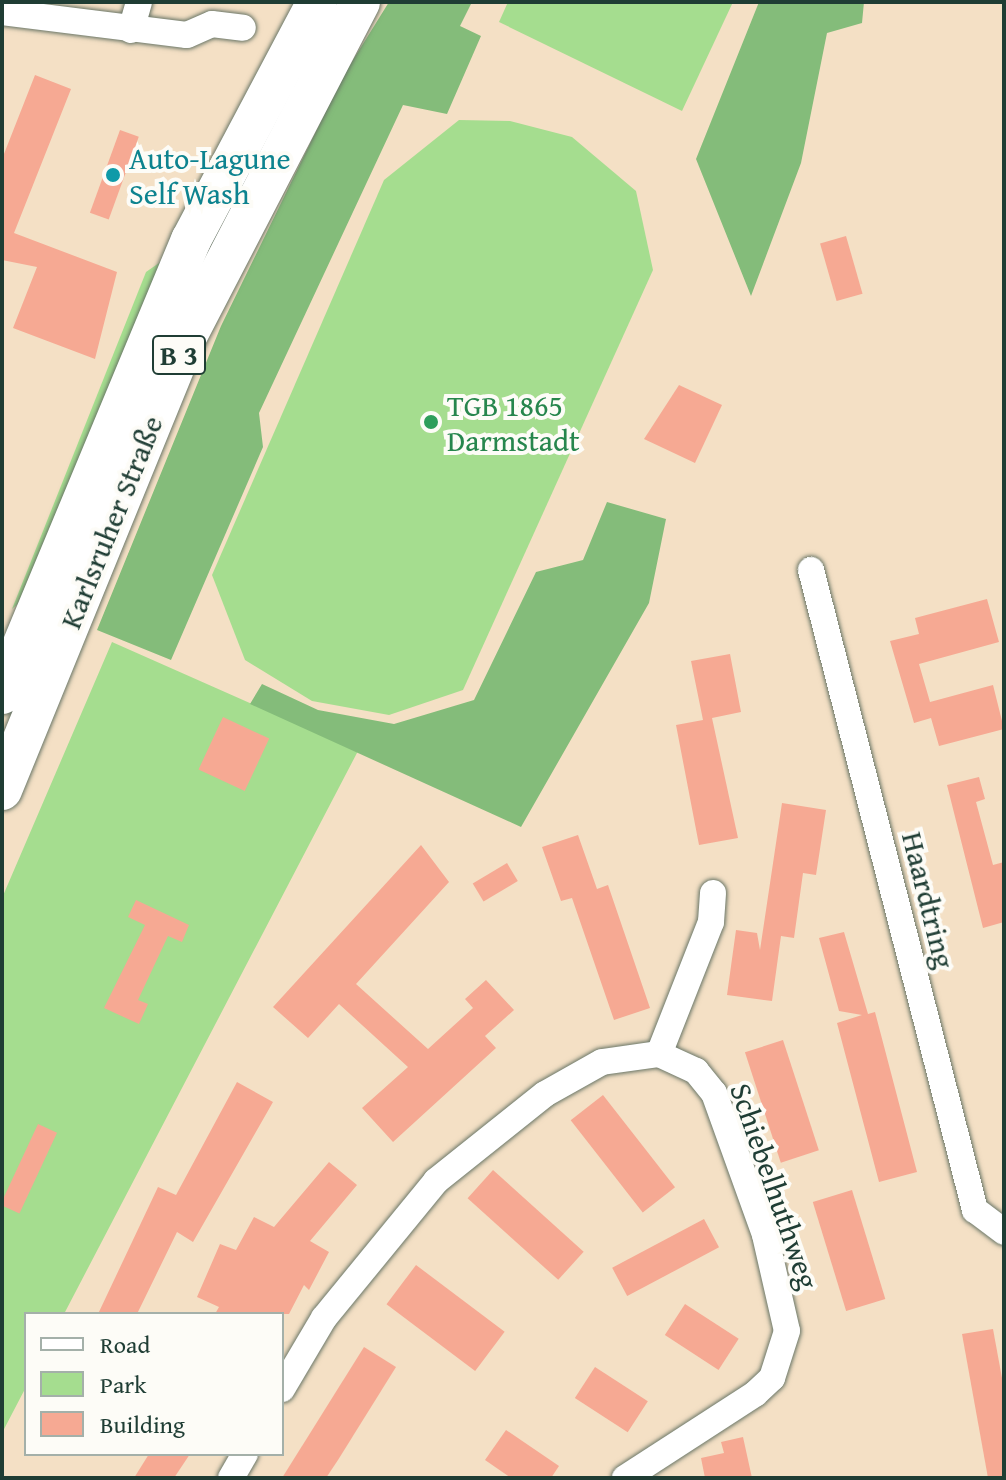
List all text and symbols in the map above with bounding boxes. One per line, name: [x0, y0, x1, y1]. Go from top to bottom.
place label: Auto-Lagune Self Wash: [129, 140, 290, 210]
marker: Auto-Lagune Self Wash: [104, 166, 122, 184]
road number: B 3: [151, 331, 207, 379]
place label: TGB 1865 Darmstadt: [447, 387, 580, 458]
street label: Karlsruher Straße: [52, 410, 170, 634]
marker: TGB 1865 Darmstadt: [422, 413, 440, 431]
street label: Haardtring: [895, 828, 963, 972]
street label: Schiebelhuthweg: [723, 1078, 827, 1294]
legend: [24, 1312, 284, 1456]
text: Road: [100, 1327, 150, 1362]
text: Park: [100, 1367, 146, 1402]
text: Building: [100, 1407, 185, 1442]

